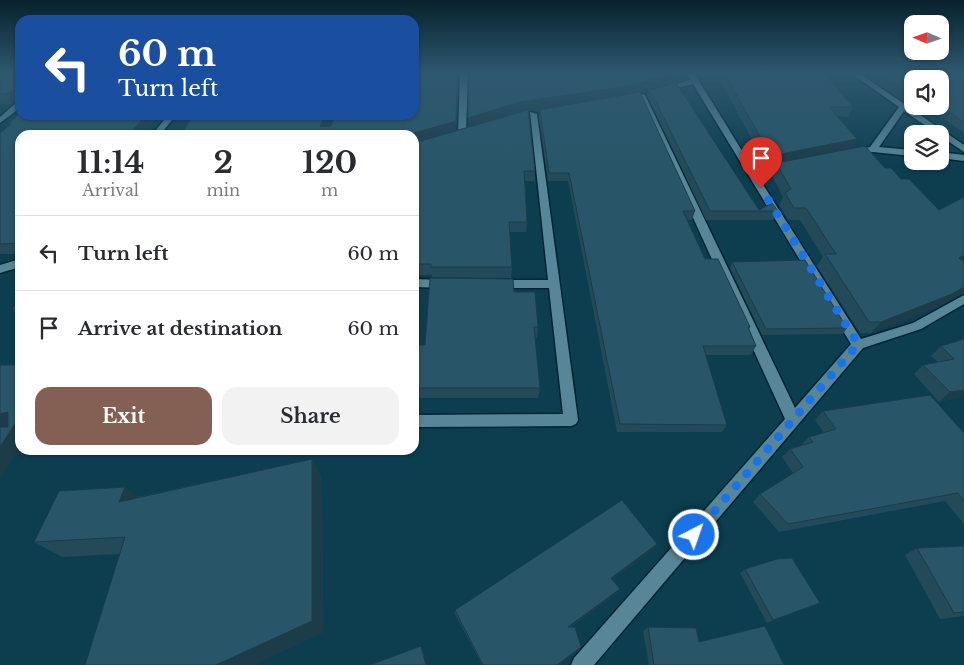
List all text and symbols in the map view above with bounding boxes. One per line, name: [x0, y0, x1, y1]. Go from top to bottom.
north arrow: [904, 15, 949, 60]
map controls: [904, 15, 949, 170]
text: 60 m: [118, 32, 216, 75]
icon: left: [35, 35, 100, 100]
button: sound: [904, 70, 949, 115]
text: Turn left: [118, 75, 218, 102]
button: layers: [904, 125, 949, 170]
pin: [740, 137, 782, 188]
text: 11:14: [77, 144, 145, 181]
text: 2: [213, 144, 233, 181]
text: 120: [302, 144, 357, 181]
icon: arrive: [747, 144, 775, 172]
text: Arrival: [82, 180, 139, 200]
text: min: [206, 180, 240, 200]
text: m: [321, 180, 338, 200]
icon: left: [35, 239, 63, 267]
text: Turn left: [78, 242, 169, 265]
text: 60 m: [347, 242, 399, 265]
icon: arrive: [35, 314, 63, 342]
text: Arrive at destination: [78, 317, 282, 340]
text: 60 m: [347, 317, 399, 340]
button: Exit: [35, 387, 212, 445]
button: Share: [222, 387, 399, 445]
position arrow: [667, 508, 719, 560]

